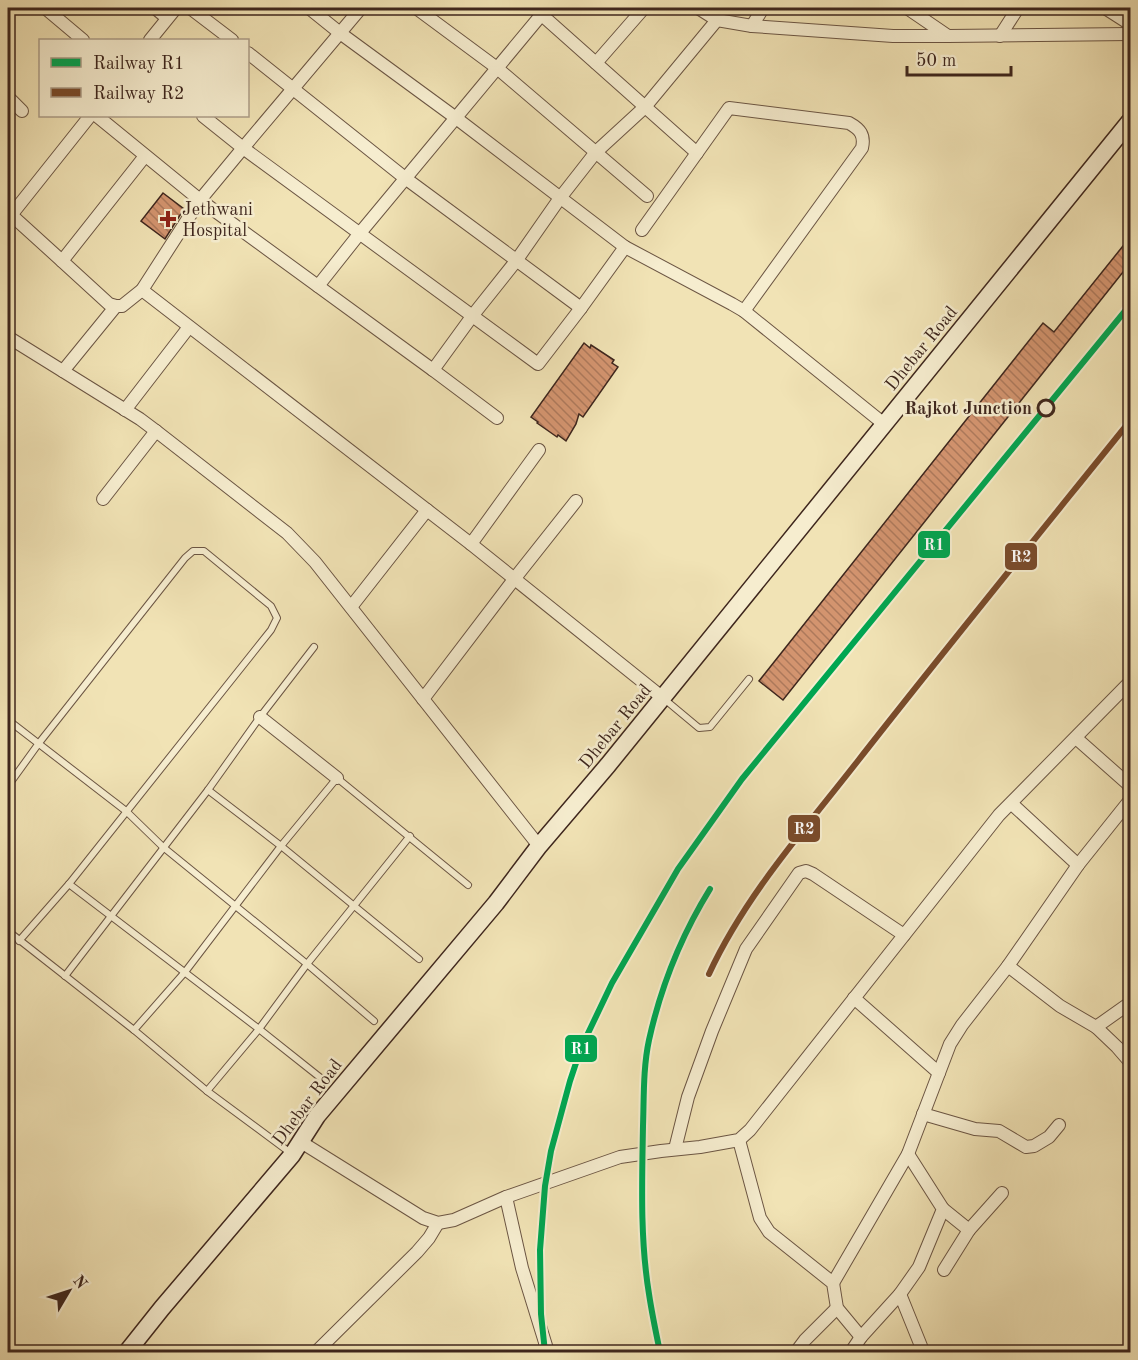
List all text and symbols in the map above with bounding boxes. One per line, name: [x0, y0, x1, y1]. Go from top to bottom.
legend: [39, 39, 249, 117]
scale bar: [907, 39, 1010, 77]
text: 50 m: [916, 52, 956, 70]
text: Railway R1: [93, 55, 184, 73]
text: Railway R2: [93, 85, 184, 103]
place label: Jethwani Hospital: [182, 201, 253, 240]
marker: Jethwani Hospital: [159, 210, 177, 228]
street label: Dhebar Road: [882, 303, 961, 394]
marker: Rajkot Junction: [1037, 399, 1055, 417]
place label: Rajkot Junction: [904, 400, 1032, 418]
line badge: R1: [917, 530, 951, 559]
text: R1: [924, 538, 944, 554]
line badge: R2: [1004, 542, 1038, 571]
text: R2: [1011, 550, 1031, 566]
street label: Dhebar Road: [576, 681, 655, 772]
line badge: R2: [787, 814, 821, 843]
text: R2: [794, 822, 814, 838]
line badge: R1: [564, 1034, 598, 1063]
text: R1: [571, 1042, 591, 1058]
street label: Dhebar Road: [270, 1056, 346, 1149]
north arrow: [39, 1261, 99, 1321]
text: N: [69, 1273, 90, 1293]

